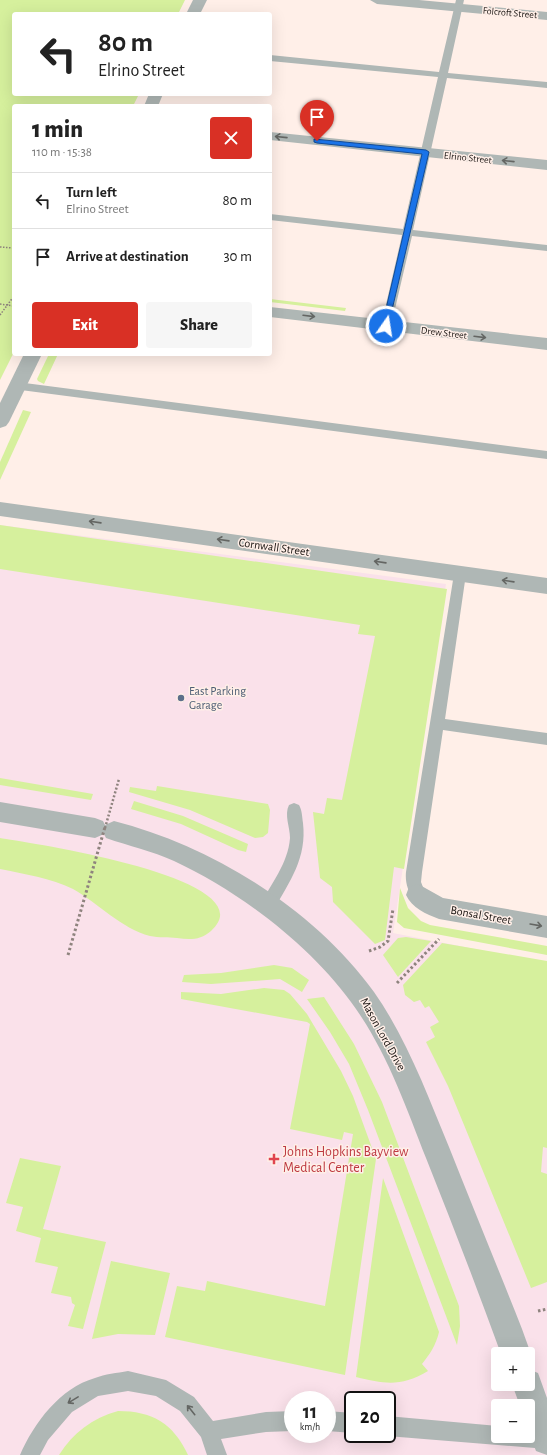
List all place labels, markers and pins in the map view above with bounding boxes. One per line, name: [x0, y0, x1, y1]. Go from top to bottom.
pin: [300, 100, 334, 141]
place label: East Parking Garage: [189, 685, 246, 711]
marker: East Parking Garage: [176, 693, 186, 703]
place label: Johns Hopkins Bayview Medical Center: [283, 1145, 409, 1175]
marker: Johns Hopkins Bayview Medical Center: [268, 1153, 280, 1165]

